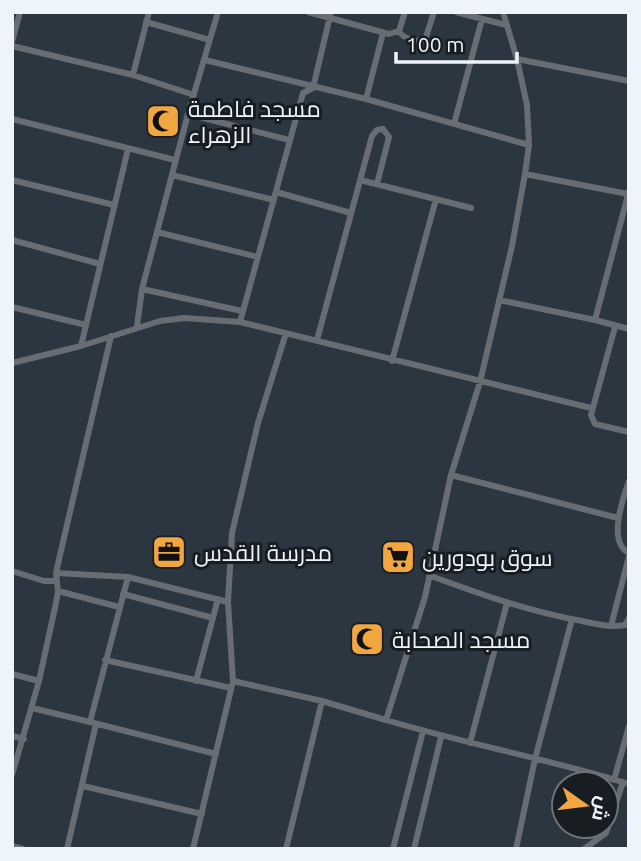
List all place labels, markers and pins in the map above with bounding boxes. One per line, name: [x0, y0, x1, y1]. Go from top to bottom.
place label: مسجد فاطمة الزهراء: [188, 96, 321, 148]
mosque icon: مسجد فاطمة الزهراء: [144, 102, 182, 140]
office icon: مدرسة القدس: [150, 533, 188, 571]
supermarket icon: سوق بودورين: [379, 538, 417, 576]
place label: مدرسة القدس: [194, 540, 332, 567]
place label: سوق بودورين: [422, 545, 553, 572]
mosque icon: مسجد الصحابة: [348, 620, 386, 658]
place label: مسجد الصحابة: [392, 627, 530, 653]

